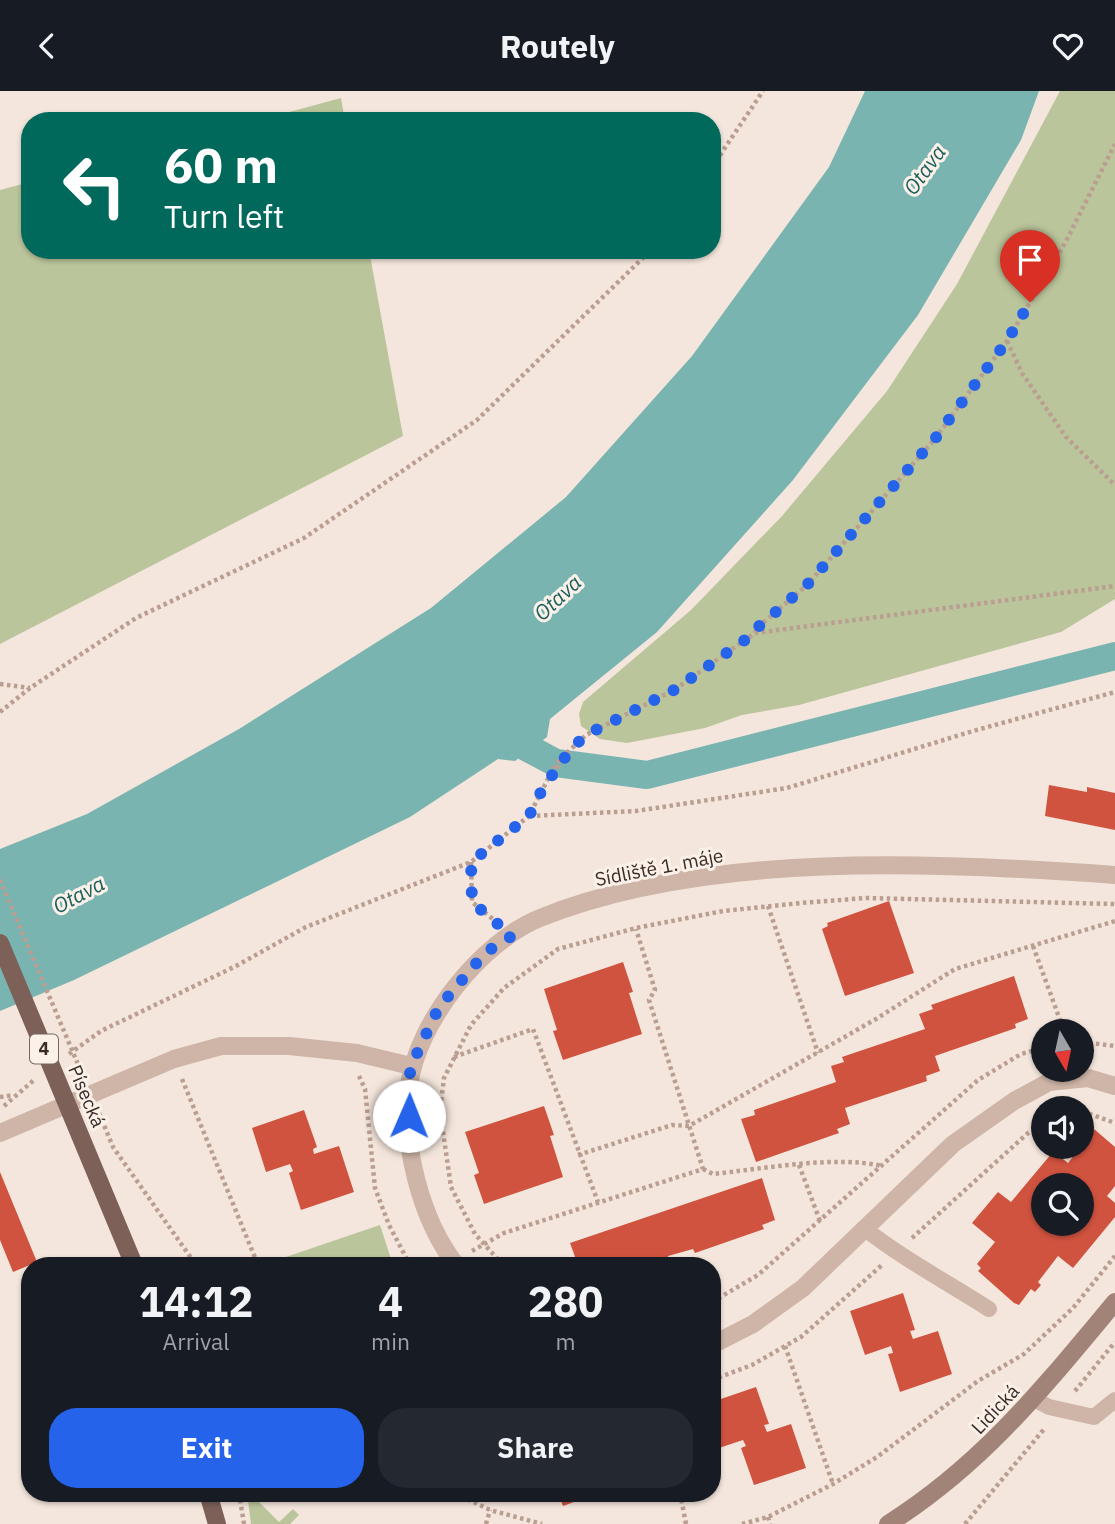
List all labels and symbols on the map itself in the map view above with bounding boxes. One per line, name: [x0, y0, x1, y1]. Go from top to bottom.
water label: Otava: [897, 139, 952, 200]
pin: [1000, 230, 1060, 302]
water label: Otava: [528, 568, 587, 626]
street label: Sídliště 1. máje: [593, 843, 725, 891]
water label: Otava: [48, 869, 109, 919]
north arrow: [1031, 1019, 1094, 1081]
road number: 4: [30, 1035, 58, 1064]
street label: Písecká: [63, 1061, 111, 1131]
position arrow: [372, 1079, 446, 1153]
street label: Lidická: [966, 1379, 1024, 1439]

